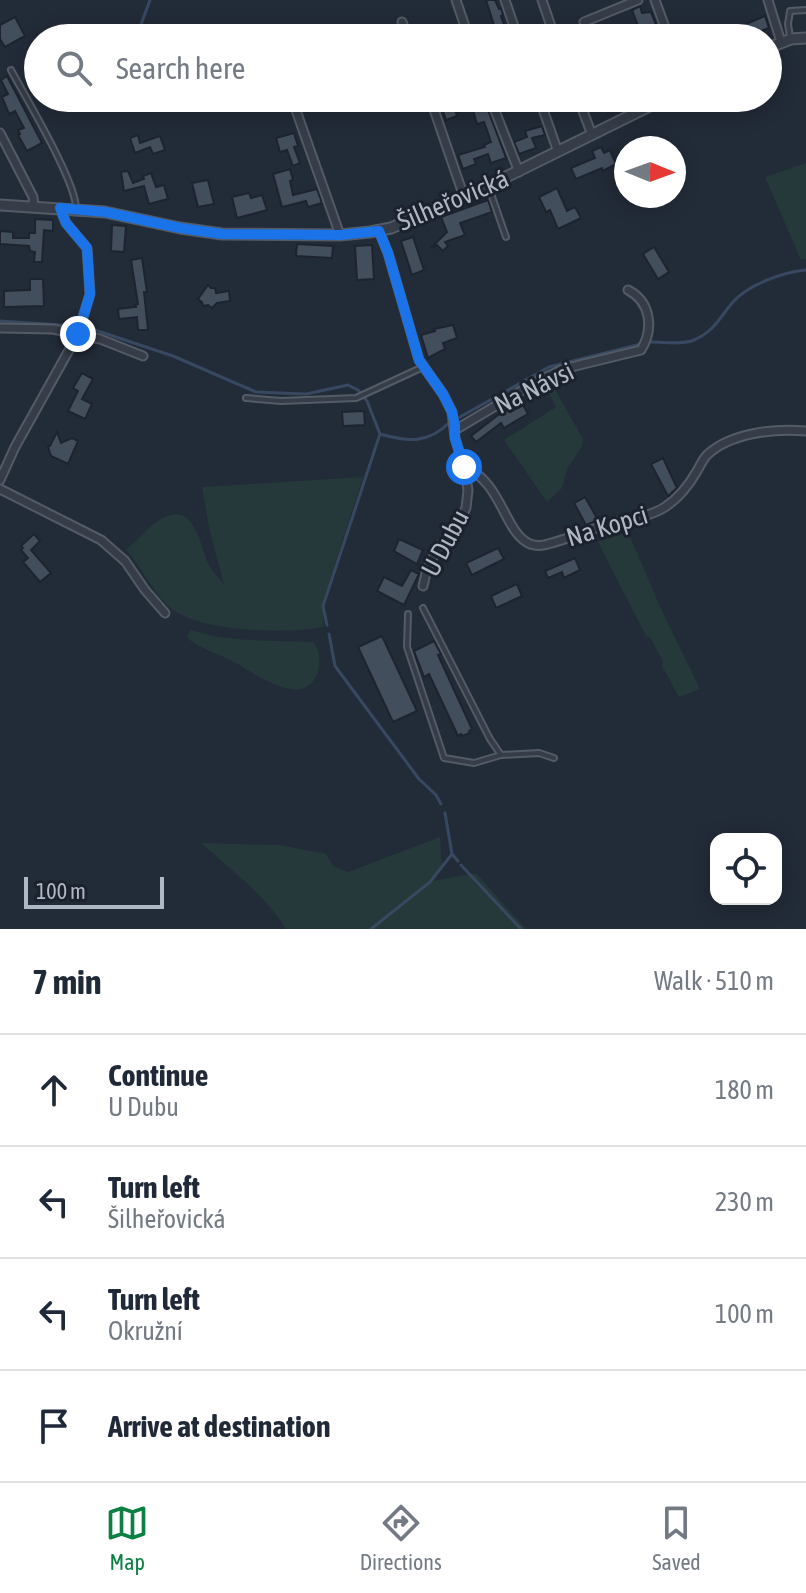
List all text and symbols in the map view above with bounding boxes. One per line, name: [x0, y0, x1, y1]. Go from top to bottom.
search box: [24, 24, 782, 112]
icon: search: [52, 46, 96, 90]
text: Search here: [116, 51, 245, 85]
north arrow: [614, 136, 686, 208]
street label: Šilheřovická: [393, 163, 513, 237]
route end: [60, 316, 96, 352]
street label: Na Návsi: [490, 356, 578, 420]
route start: [446, 449, 482, 485]
street label: Na Kopci: [563, 499, 651, 553]
street label: U Dubu: [415, 505, 475, 581]
map controls: [710, 833, 782, 905]
button: locate: [710, 833, 782, 905]
scale bar: [24, 873, 164, 909]
text: 100 m: [36, 878, 86, 904]
text: 7 min: [32, 962, 101, 1001]
text: Walk · 510 m: [654, 966, 774, 996]
text: Continue: [108, 1058, 208, 1092]
icon: ahead: [32, 1068, 76, 1112]
text: 180 m: [715, 1075, 774, 1105]
text: U Dubu: [108, 1092, 179, 1122]
text: Turn left: [108, 1170, 200, 1204]
icon: left: [32, 1180, 76, 1224]
text: 230 m: [715, 1187, 774, 1217]
text: Šilheřovická: [108, 1204, 226, 1234]
text: Turn left: [108, 1282, 200, 1316]
icon: left: [32, 1292, 76, 1336]
text: 100 m: [715, 1299, 774, 1329]
text: Okružní: [108, 1316, 183, 1346]
icon: arrive: [32, 1404, 76, 1448]
text: Arrive at destination: [108, 1409, 330, 1443]
tab: Map: [105, 1501, 149, 1575]
tab: Directions: [360, 1501, 442, 1575]
tab: Saved: [652, 1501, 701, 1575]

